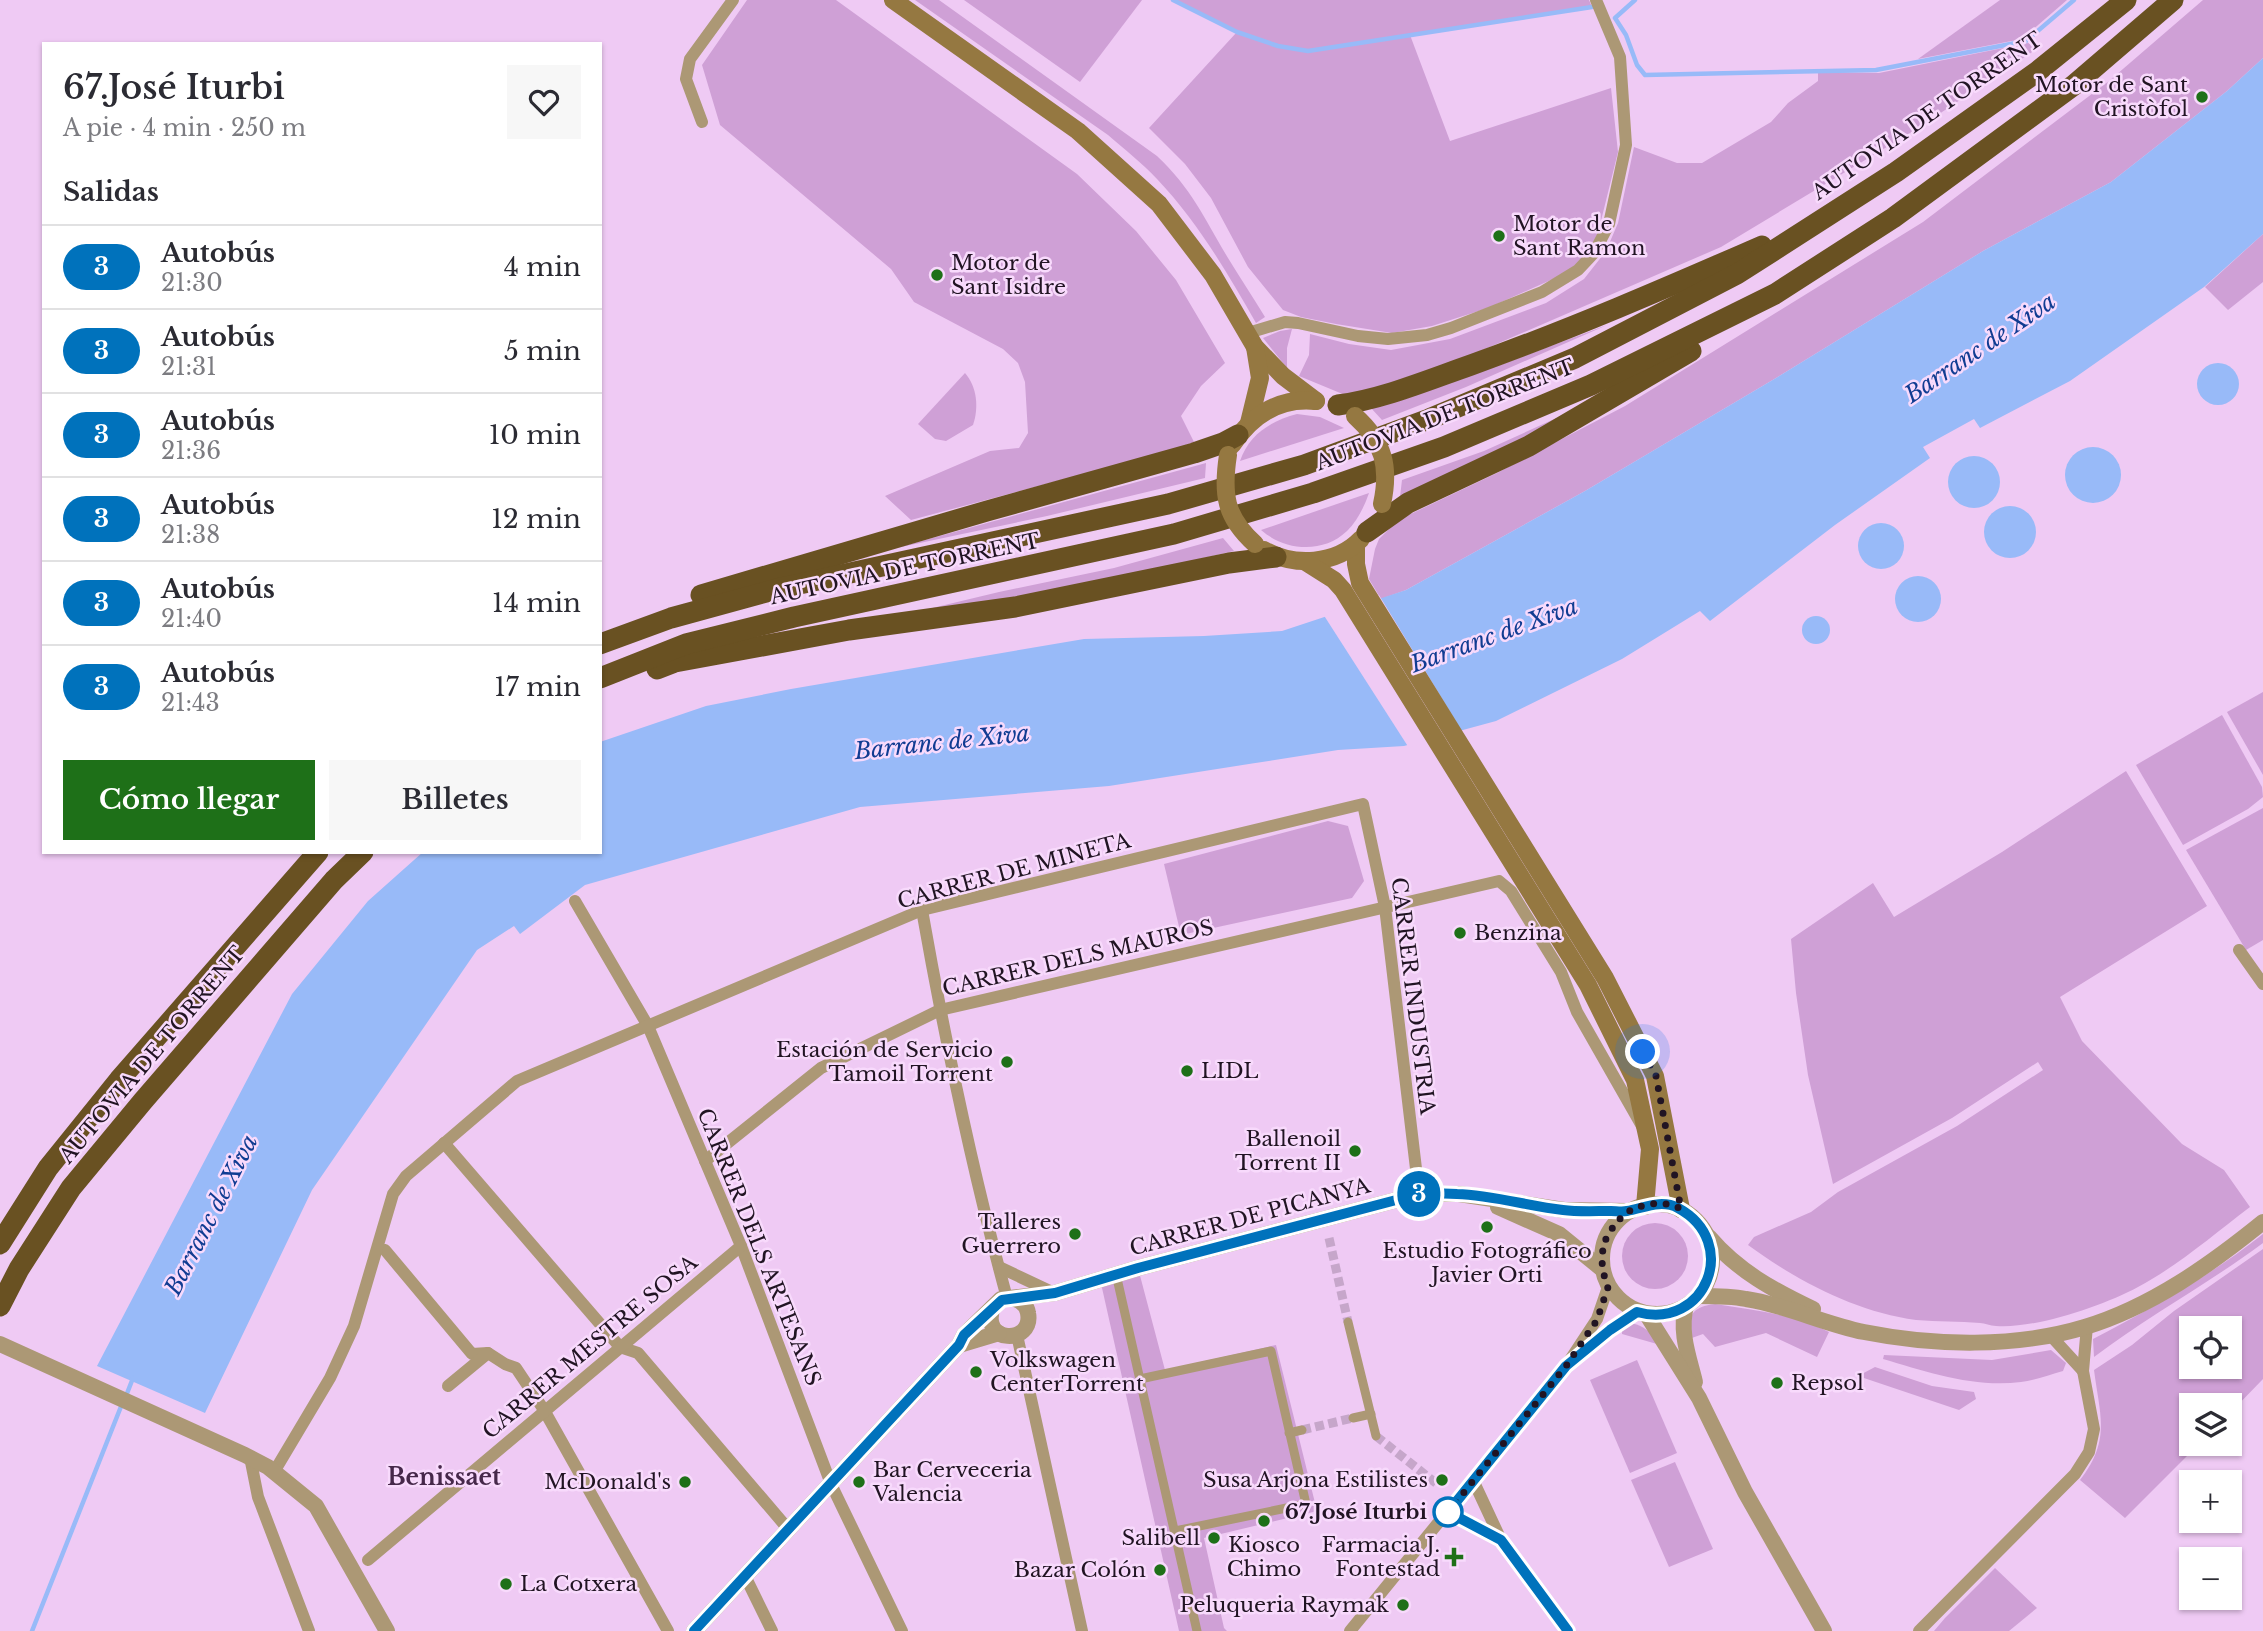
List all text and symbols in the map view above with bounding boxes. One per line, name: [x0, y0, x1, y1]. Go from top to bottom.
street label: AUTOVIA DE TORRENT: [1806, 26, 2047, 206]
button: heart: [507, 65, 581, 139]
text: 67.José Iturbi: [63, 67, 285, 108]
place label: Motor de Sant Cristòfol: [2035, 72, 2188, 122]
marker: Motor de Sant Cristòfol: [2194, 89, 2210, 105]
text: A pie · 4 min · 250 m: [63, 114, 306, 142]
text: Salidas: [63, 176, 159, 208]
place label: Motor de Sant Ramon: [1513, 211, 1646, 261]
marker: Motor de Sant Ramon: [1491, 228, 1507, 244]
text: Autobús: [161, 237, 275, 269]
place label: Motor de Sant Isidre: [951, 250, 1066, 300]
text: 4 min: [504, 251, 581, 283]
text: 3: [94, 252, 109, 281]
marker: Motor de Sant Isidre: [929, 267, 945, 283]
text: 21:30: [161, 269, 223, 297]
water label: Barranc de Xiva: [1898, 287, 2061, 409]
text: Autobús: [161, 321, 275, 353]
text: 5 min: [504, 335, 581, 367]
text: 3: [94, 336, 109, 365]
text: 21:31: [161, 353, 216, 381]
street label: AUTOVIA DE TORRENT: [1311, 353, 1578, 477]
text: Autobús: [161, 405, 275, 437]
text: 10 min: [489, 419, 581, 451]
text: 3: [94, 420, 109, 449]
text: 21:36: [161, 437, 221, 465]
text: Autobús: [161, 489, 275, 521]
text: 12 min: [491, 503, 581, 535]
text: 3: [94, 504, 109, 533]
text: 21:38: [161, 521, 220, 549]
street label: AUTOVIA DE TORRENT: [767, 528, 1042, 611]
text: Autobús: [161, 573, 275, 605]
text: 14 min: [492, 587, 581, 619]
text: 3: [94, 588, 109, 617]
water label: Barranc de Xiva: [1406, 592, 1582, 679]
text: 21:40: [161, 605, 222, 633]
text: Autobús: [161, 657, 275, 689]
text: 17 min: [494, 671, 581, 703]
text: 3: [94, 672, 109, 701]
text: 21:43: [161, 689, 220, 717]
water label: Barranc de Xiva: [852, 719, 1031, 765]
button: Cómo llegar: [63, 760, 315, 840]
button: Billetes: [329, 760, 581, 840]
street label: CARRER DE MINETA: [895, 827, 1134, 915]
street label: CARRER INDUSTRIA: [1386, 876, 1441, 1117]
street label: CARRER DELS MAUROS: [940, 914, 1216, 1002]
place label: Benzina: [1474, 920, 1562, 946]
marker: Benzina: [1452, 925, 1468, 941]
street label: AUTOVIA DE TORRENT: [53, 941, 251, 1170]
your location: [1625, 1034, 1660, 1069]
place label: Estación de Servicio Tamoil Torrent: [776, 1037, 993, 1087]
marker: Estación de Servicio Tamoil Torrent: [999, 1054, 1015, 1070]
place label: LIDL: [1201, 1058, 1259, 1084]
marker: LIDL: [1179, 1063, 1195, 1079]
street label: CARRER DELS ARTESANS: [691, 1104, 827, 1390]
place label: Ballenoil Torrent II: [1235, 1126, 1341, 1176]
water label: Barranc de Xiva: [158, 1130, 263, 1301]
marker: Ballenoil Torrent II: [1347, 1143, 1363, 1159]
line badge: 3: [1396, 1171, 1442, 1217]
street label: CARRER DE PICANYA: [1127, 1172, 1374, 1262]
text: 3: [1411, 1179, 1427, 1208]
place label: Talleres Guerrero: [961, 1209, 1061, 1259]
marker: Estudio Fotográfico Javier Orti: [1479, 1219, 1495, 1235]
marker: Talleres Guerrero: [1067, 1226, 1083, 1242]
place label: Estudio Fotográfico Javier Orti: [1382, 1238, 1592, 1288]
street label: CARRER MESTRE SOSA: [477, 1249, 703, 1444]
map controls: [2179, 1316, 2242, 1610]
button: locate: [2179, 1316, 2242, 1379]
place label: Volkswagen CenterTorrent: [989, 1347, 1144, 1397]
marker: Volkswagen CenterTorrent: [968, 1364, 984, 1380]
place label: Repsol: [1791, 1370, 1864, 1396]
marker: Repsol: [1769, 1375, 1785, 1391]
button: layers: [2179, 1393, 2242, 1456]
place label: Bar Cerveceria Valencia: [872, 1457, 1032, 1507]
district label: Benissaet: [387, 1463, 501, 1491]
place label: Susa Arjona Estilistes: [1203, 1467, 1428, 1493]
place label: McDonald's: [544, 1469, 671, 1495]
button: +: [2179, 1470, 2242, 1533]
marker: Susa Arjona Estilistes: [1434, 1472, 1450, 1488]
marker: McDonald's: [677, 1474, 693, 1490]
marker: Bar Cerveceria Valencia: [851, 1474, 867, 1490]
marker: 67.José Iturbi: [1433, 1497, 1463, 1527]
place label: 67.José Iturbi: [1285, 1499, 1427, 1525]
marker: Kiosco Chimo: [1256, 1513, 1272, 1529]
place label: Salibell: [1121, 1525, 1200, 1551]
marker: Salibell: [1206, 1530, 1222, 1546]
place label: Kiosco Chimo: [1227, 1532, 1301, 1582]
place label: Farmacia J. Fontestad: [1322, 1532, 1440, 1582]
button: −: [2179, 1547, 2242, 1610]
marker: Farmacia J. Fontestad: [1446, 1549, 1462, 1565]
place label: Bazar Colón: [1014, 1557, 1146, 1583]
marker: Bazar Colón: [1152, 1562, 1168, 1578]
place label: La Cotxera: [520, 1571, 638, 1597]
marker: La Cotxera: [498, 1576, 514, 1592]
place label: Peluqueria Raymak: [1180, 1592, 1389, 1618]
marker: Peluqueria Raymak: [1395, 1597, 1411, 1613]

